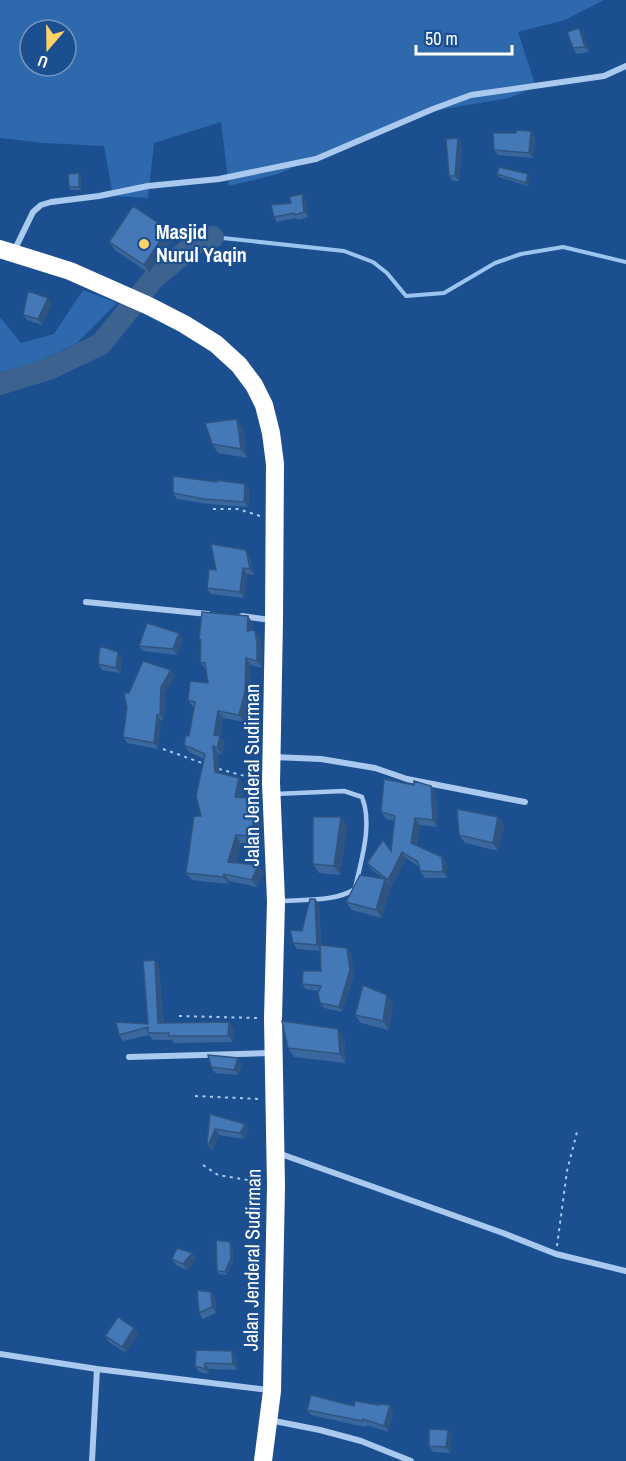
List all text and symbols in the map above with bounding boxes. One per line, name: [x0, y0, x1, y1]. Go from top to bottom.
north arrow: [18, 18, 78, 78]
scale bar: [416, 18, 512, 56]
text: 50 m: [425, 26, 458, 51]
text: U: [35, 50, 51, 74]
place label: Masjid Nurul Yaqin: [156, 218, 247, 268]
marker: Masjid Nurul Yaqin: [137, 237, 151, 251]
street label: Jalan Jenderal Sudirman: [238, 684, 265, 866]
street label: Jalan Jenderal Sudirman: [236, 1169, 267, 1351]

